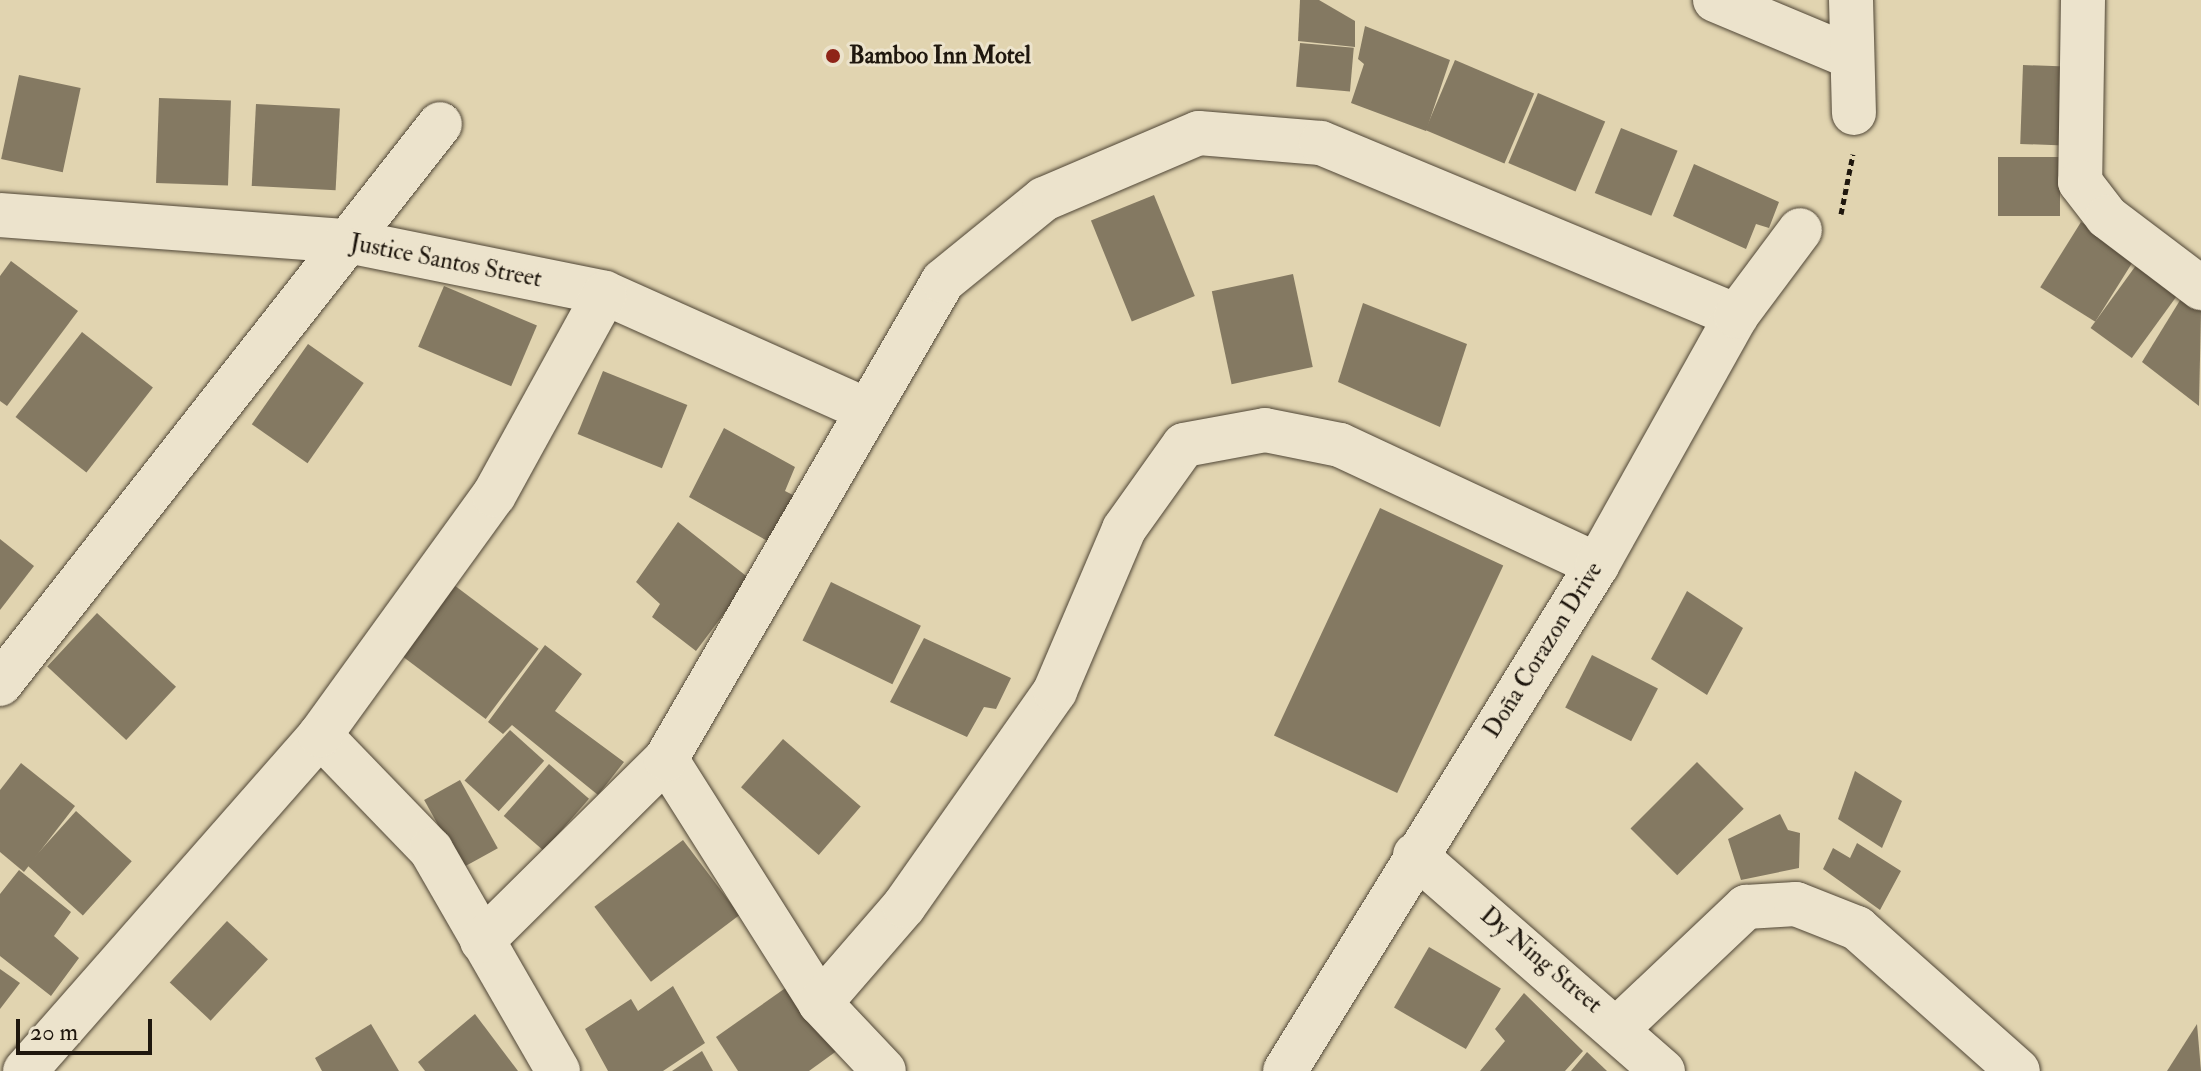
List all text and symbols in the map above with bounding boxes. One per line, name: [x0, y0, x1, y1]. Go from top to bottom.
place label: Bamboo Inn Motel: [849, 42, 1031, 70]
marker: Bamboo Inn Motel: [824, 47, 842, 65]
street label: Justice Santos Street: [348, 228, 544, 294]
street label: Doña Corazon Drive: [1477, 557, 1609, 743]
street label: Dy Ning Street: [1474, 901, 1608, 1019]
scale bar: [20, 1003, 156, 1053]
text: 20 m: [30, 1017, 78, 1048]

